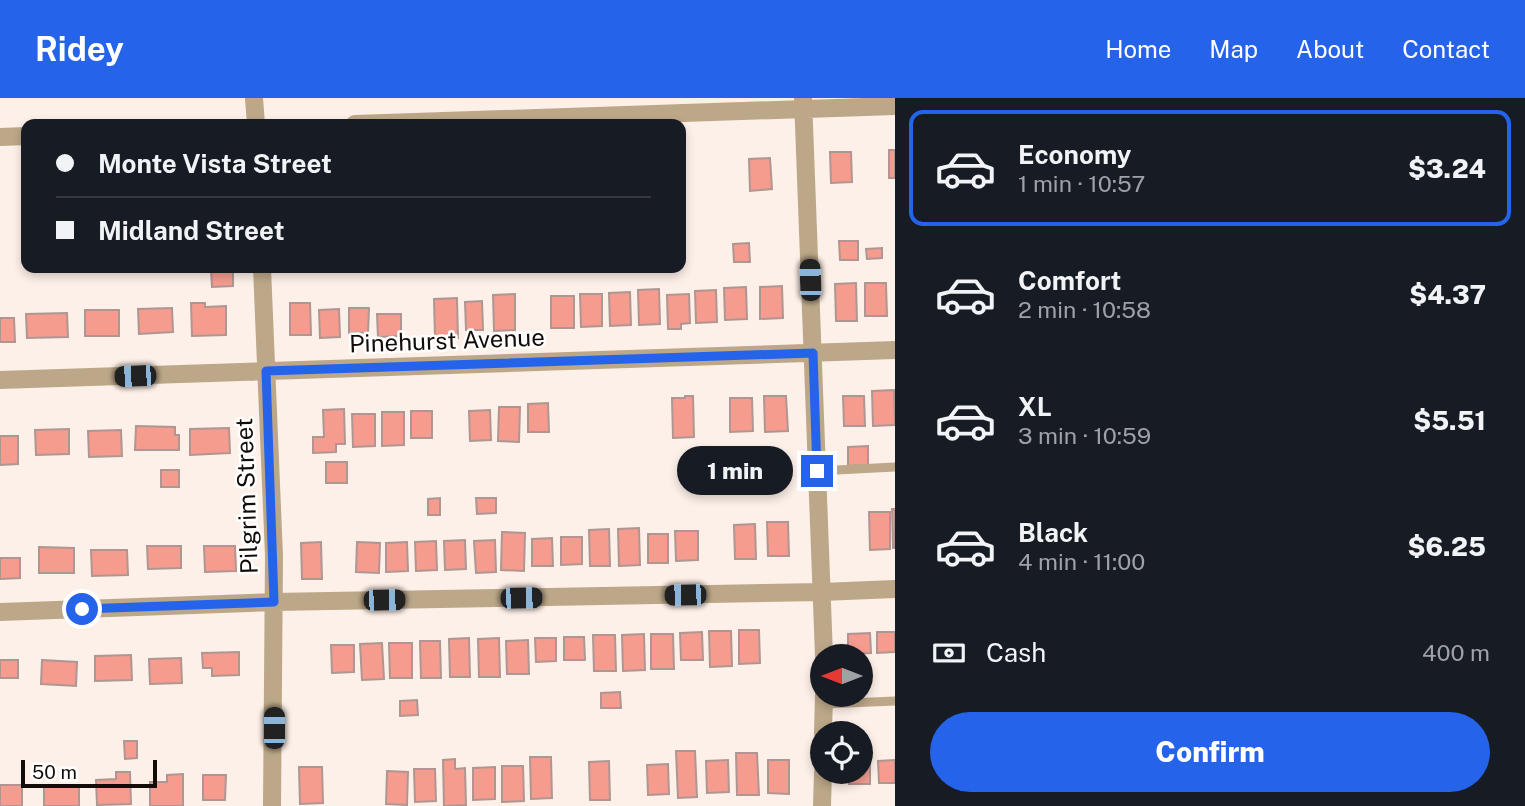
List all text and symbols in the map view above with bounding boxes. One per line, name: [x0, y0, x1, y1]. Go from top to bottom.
text: Ridey: [35, 30, 124, 68]
text: Home: [1105, 35, 1171, 63]
text: Map: [1209, 35, 1258, 63]
text: About: [1296, 35, 1364, 63]
text: Contact: [1402, 35, 1490, 63]
icon: car: [934, 137, 997, 200]
text: Economy: [1018, 139, 1131, 170]
text: Monte Vista Street: [98, 148, 332, 179]
text: $3.24: [1408, 153, 1486, 184]
text: 1 min · 10:57: [1018, 170, 1145, 197]
text: Midland Street: [98, 215, 284, 246]
car: [799, 259, 822, 301]
icon: car: [934, 263, 997, 326]
text: Comfort: [1018, 265, 1121, 296]
text: $4.37: [1409, 279, 1486, 310]
text: 2 min · 10:58: [1018, 296, 1151, 323]
street label: Pinehurst Avenue: [349, 323, 545, 357]
car: [114, 365, 157, 387]
icon: car: [934, 389, 997, 452]
text: XL: [1018, 391, 1052, 422]
text: $5.51: [1413, 405, 1486, 436]
street label: Pilgrim Street: [229, 418, 263, 574]
text: 3 min · 10:59: [1018, 422, 1151, 449]
callout: 1 min: [677, 446, 792, 496]
route end: [801, 455, 833, 487]
text: 1 min: [707, 457, 763, 484]
icon: car: [934, 515, 997, 578]
text: Black: [1018, 517, 1088, 548]
text: $6.25: [1407, 531, 1486, 562]
text: 4 min · 11:00: [1018, 548, 1145, 575]
car: [664, 584, 707, 606]
car: [500, 587, 543, 609]
car: [363, 589, 406, 611]
route start: [66, 593, 98, 625]
icon: cash: [930, 634, 968, 672]
text: Cash: [986, 637, 1046, 668]
text: 400 m: [1422, 639, 1490, 666]
north arrow: [810, 644, 873, 707]
map controls: [810, 644, 873, 784]
car: [264, 707, 285, 749]
button: Confirm: [930, 712, 1490, 792]
button: locate: [810, 721, 873, 784]
scale bar: [21, 757, 158, 789]
text: 50 m: [32, 761, 77, 783]

